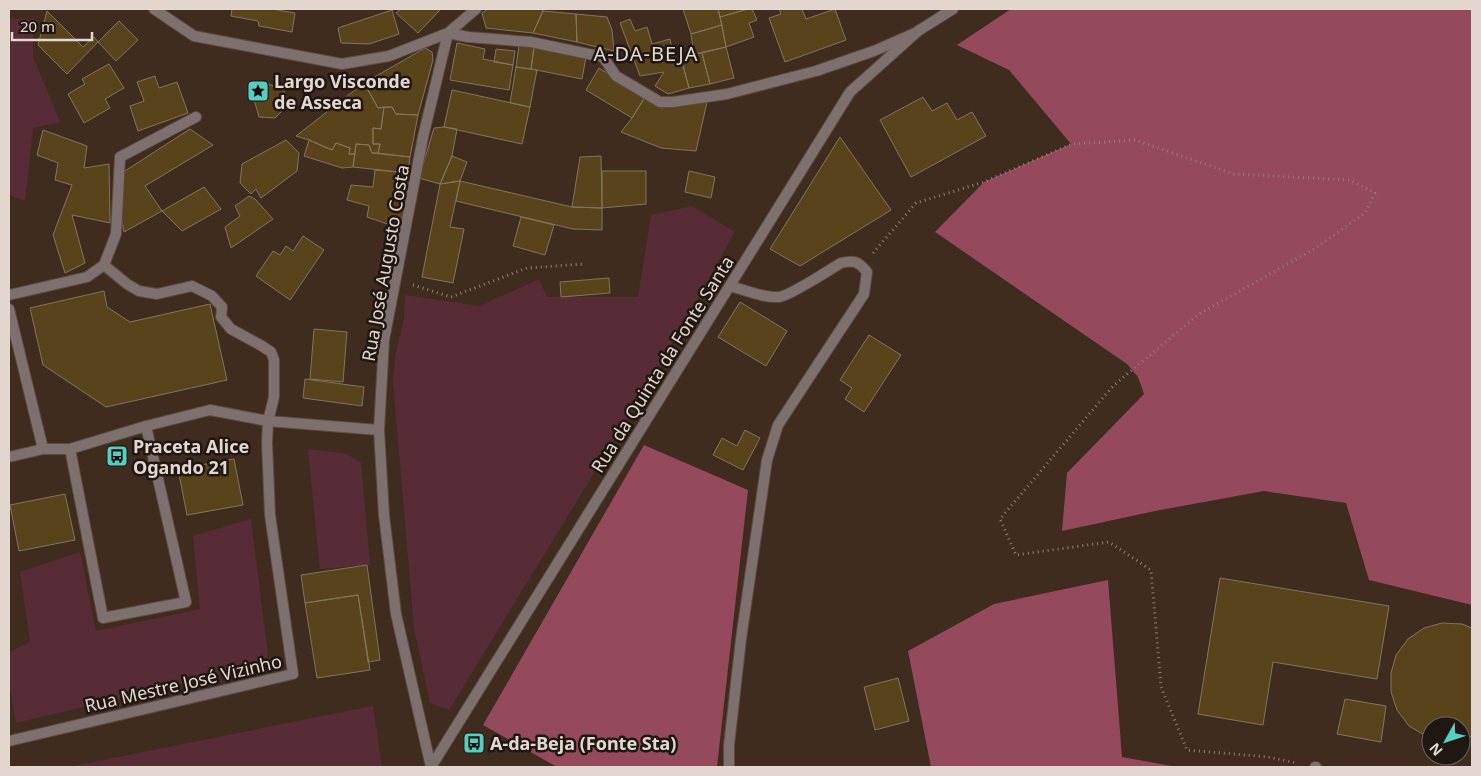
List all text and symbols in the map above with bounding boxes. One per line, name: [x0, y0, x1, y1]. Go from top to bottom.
scale bar: [12, 10, 92, 42]
text: 20 m: [20, 16, 55, 36]
district label: A-DA-BEJA: [593, 40, 699, 67]
place label: Largo Visconde de Asseca: [274, 69, 411, 114]
place icon: Largo Visconde de Asseca: [246, 79, 270, 103]
street label: Rua José Augusto Costa: [356, 163, 414, 363]
street label: Rua da Quinta da Fonte Santa: [585, 251, 739, 477]
place label: Praceta Alice Ogando 21: [133, 434, 249, 479]
bus stop icon: Praceta Alice Ogando 21: [105, 444, 129, 468]
street label: Rua Mestre José Vizinho: [82, 649, 284, 717]
north arrow: [1421, 716, 1471, 766]
bus stop icon: A-da-Beja (Fonte Sta): [462, 731, 486, 755]
place label: A-da-Beja (Fonte Sta): [490, 731, 676, 755]
text: N: [1425, 739, 1447, 760]

